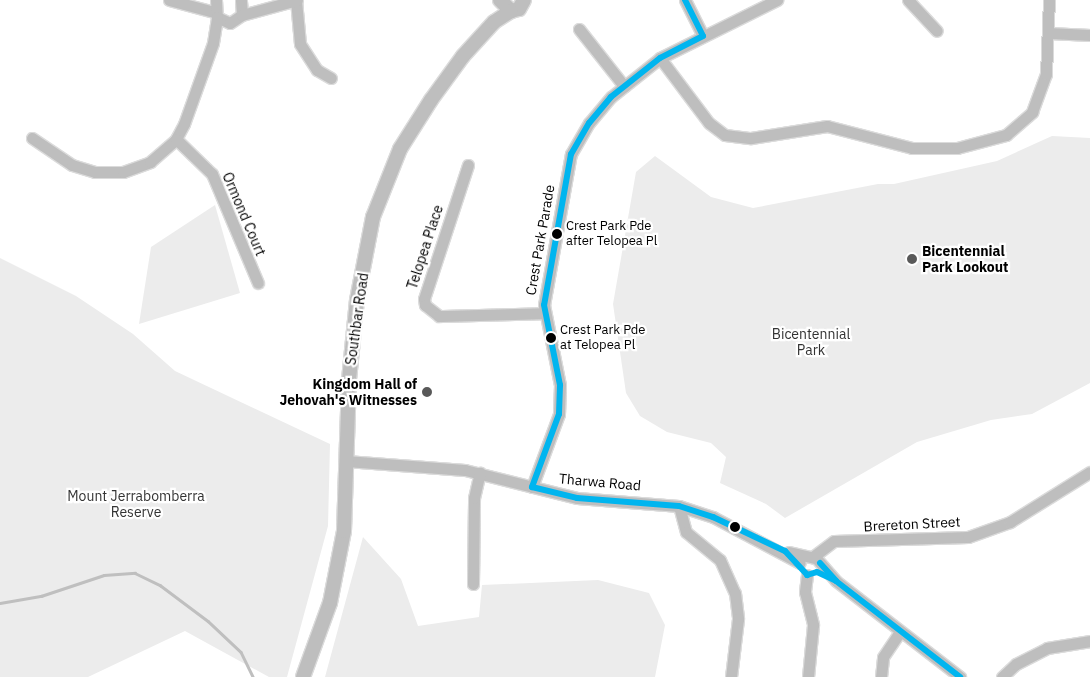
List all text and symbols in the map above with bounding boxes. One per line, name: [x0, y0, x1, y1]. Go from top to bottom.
street label: Ormond Court: [219, 170, 269, 258]
street label: Crest Park Parade: [522, 183, 558, 297]
street label: Telopea Place: [404, 203, 446, 291]
place label: Crest Park Pde after Telopea Pl: [566, 219, 657, 250]
marker: Crest Park Pde after Telopea Pl: [552, 229, 562, 239]
place label: Bicentennial Park Lookout: [922, 243, 1008, 276]
marker: Bicentennial Park Lookout: [906, 253, 918, 265]
street label: Southbar Road: [342, 272, 372, 366]
place label: Crest Park Pde at Telopea Pl: [560, 323, 645, 354]
park label: Bicentennial Park: [772, 326, 850, 358]
marker: Crest Park Pde at Telopea Pl: [546, 333, 556, 343]
place label: Kingdom Hall of Jehovah's Witnesses: [279, 376, 417, 408]
marker: Kingdom Hall of Jehovah's Witnesses: [421, 386, 433, 398]
street label: Tharwa Road: [558, 470, 642, 494]
park label: Mount Jerrabomberra Reserve: [67, 488, 205, 520]
street label: Brereton Street: [863, 513, 961, 535]
unlabelled marker: [730, 522, 740, 532]

